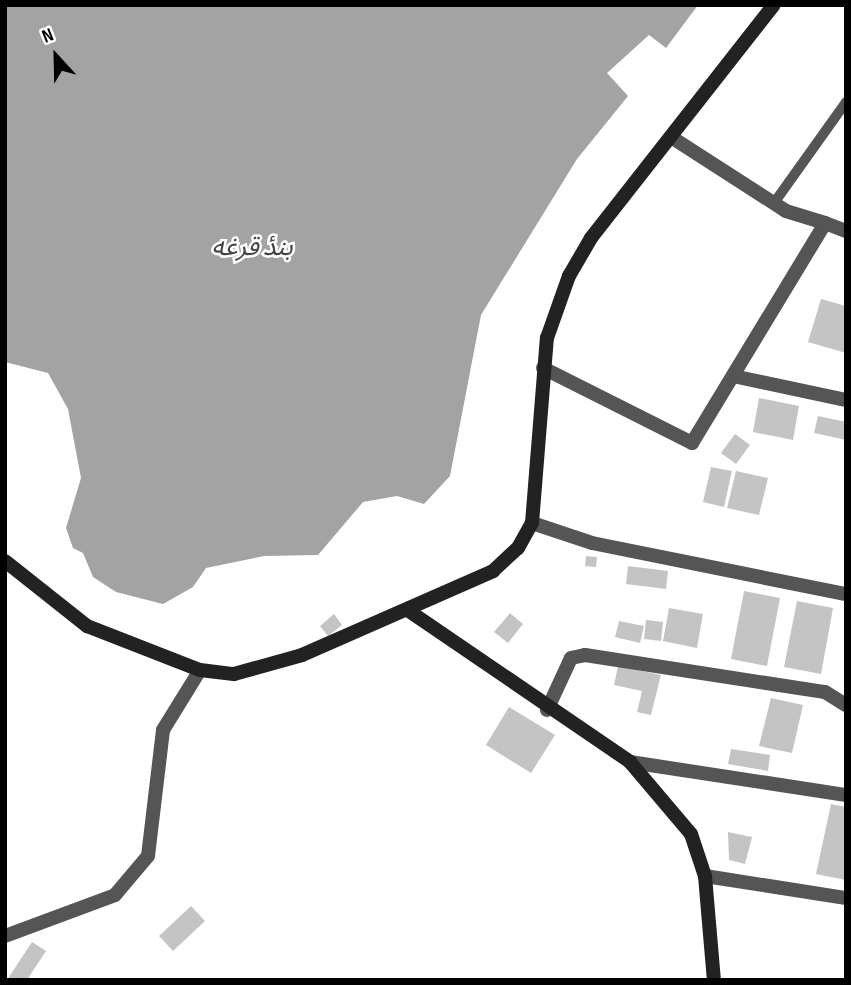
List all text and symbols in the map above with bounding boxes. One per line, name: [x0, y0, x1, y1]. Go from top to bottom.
north arrow: [21, 21, 91, 91]
text: N: [39, 24, 57, 49]
water label: بندٔ قرغه: [212, 232, 292, 264]

